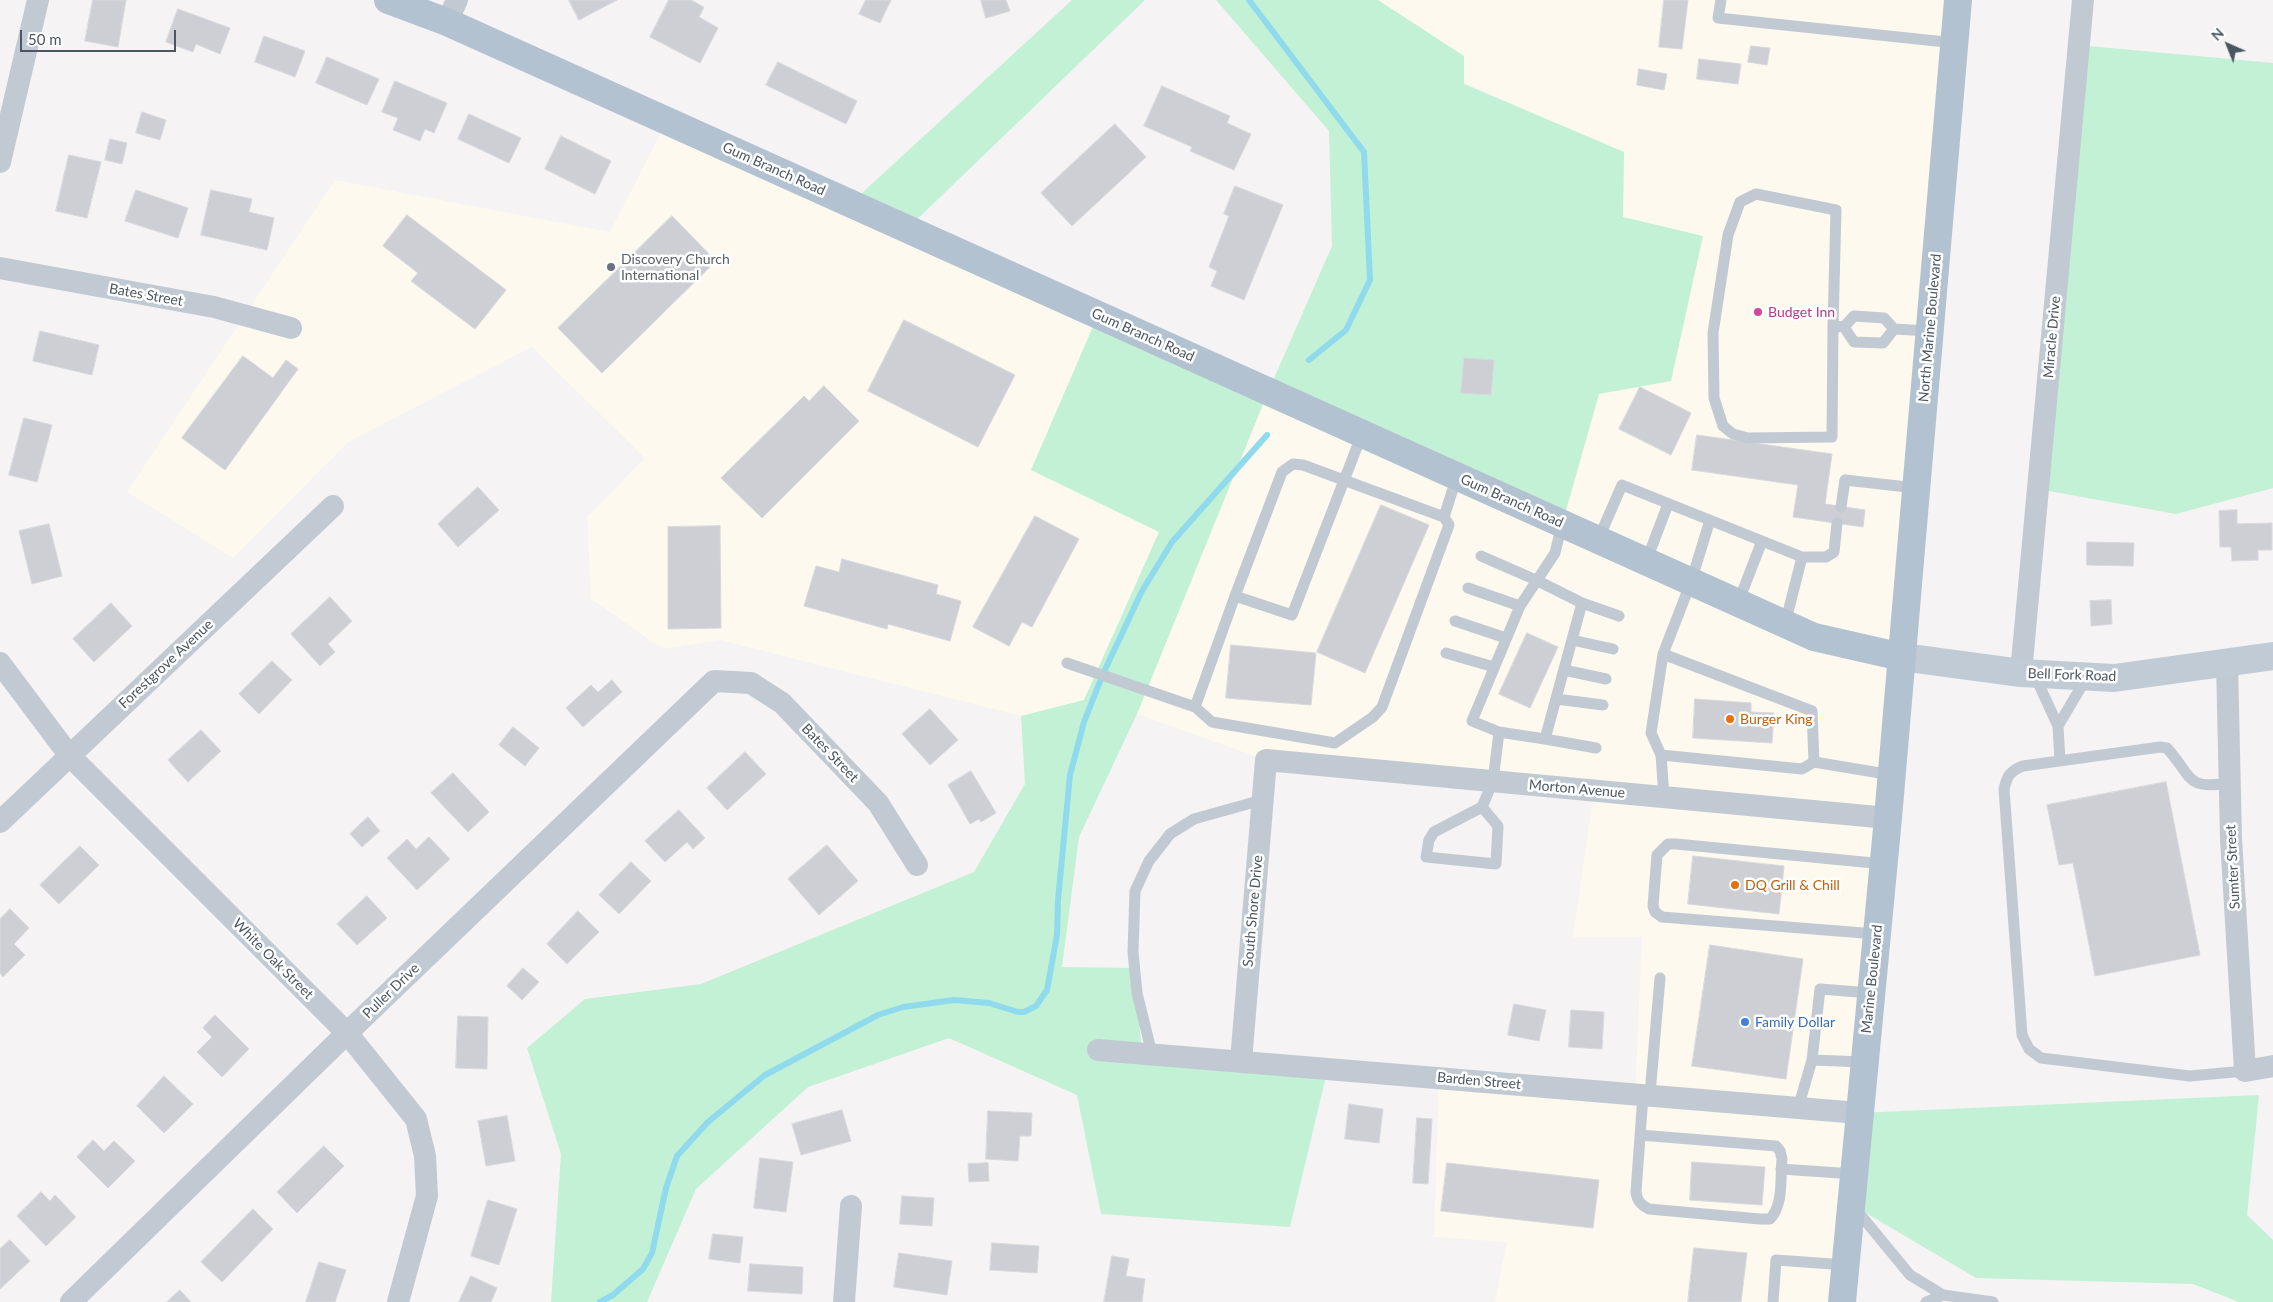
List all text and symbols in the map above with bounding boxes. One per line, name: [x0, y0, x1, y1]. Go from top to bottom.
scale bar: [22, 20, 179, 52]
north arrow: [2203, 20, 2253, 70]
text: N: [2207, 24, 2227, 44]
text: 50 m: [28, 30, 62, 48]
street label: Gum Branch Road: [720, 139, 828, 199]
place label: Discovery Church International: [621, 251, 730, 284]
street label: North Marine Boulevard: [1915, 253, 1945, 403]
marker: Discovery Church International: [605, 261, 617, 273]
street label: Bates Street: [108, 280, 184, 310]
street label: Miracle Drive: [2040, 295, 2064, 379]
place label: Budget Inn: [1768, 304, 1835, 320]
street label: Gum Branch Road: [1089, 305, 1197, 365]
marker: Budget Inn: [1752, 306, 1764, 318]
street label: Gum Branch Road: [1458, 471, 1566, 531]
street label: Forestgrove Avenue: [115, 616, 217, 712]
street label: Bell Fork Road: [2027, 665, 2117, 685]
place label: Burger King: [1740, 711, 1813, 727]
marker: Burger King: [1724, 713, 1736, 725]
street label: Bates Street: [798, 720, 862, 786]
street label: Morton Avenue: [1528, 776, 1626, 802]
street label: Sumter Street: [2222, 824, 2244, 910]
street label: South Shore Drive: [1240, 854, 1266, 968]
place label: DQ Grill & Chill: [1745, 877, 1840, 893]
marker: DQ Grill & Chill: [1729, 879, 1741, 891]
street label: White Oak Street: [229, 915, 317, 1003]
street label: Marine Boulevard: [1858, 924, 1886, 1034]
street label: Puller Drive: [359, 960, 423, 1022]
place label: Family Dollar: [1755, 1014, 1835, 1030]
marker: Family Dollar: [1739, 1016, 1751, 1028]
street label: Barden Street: [1436, 1069, 1522, 1093]

